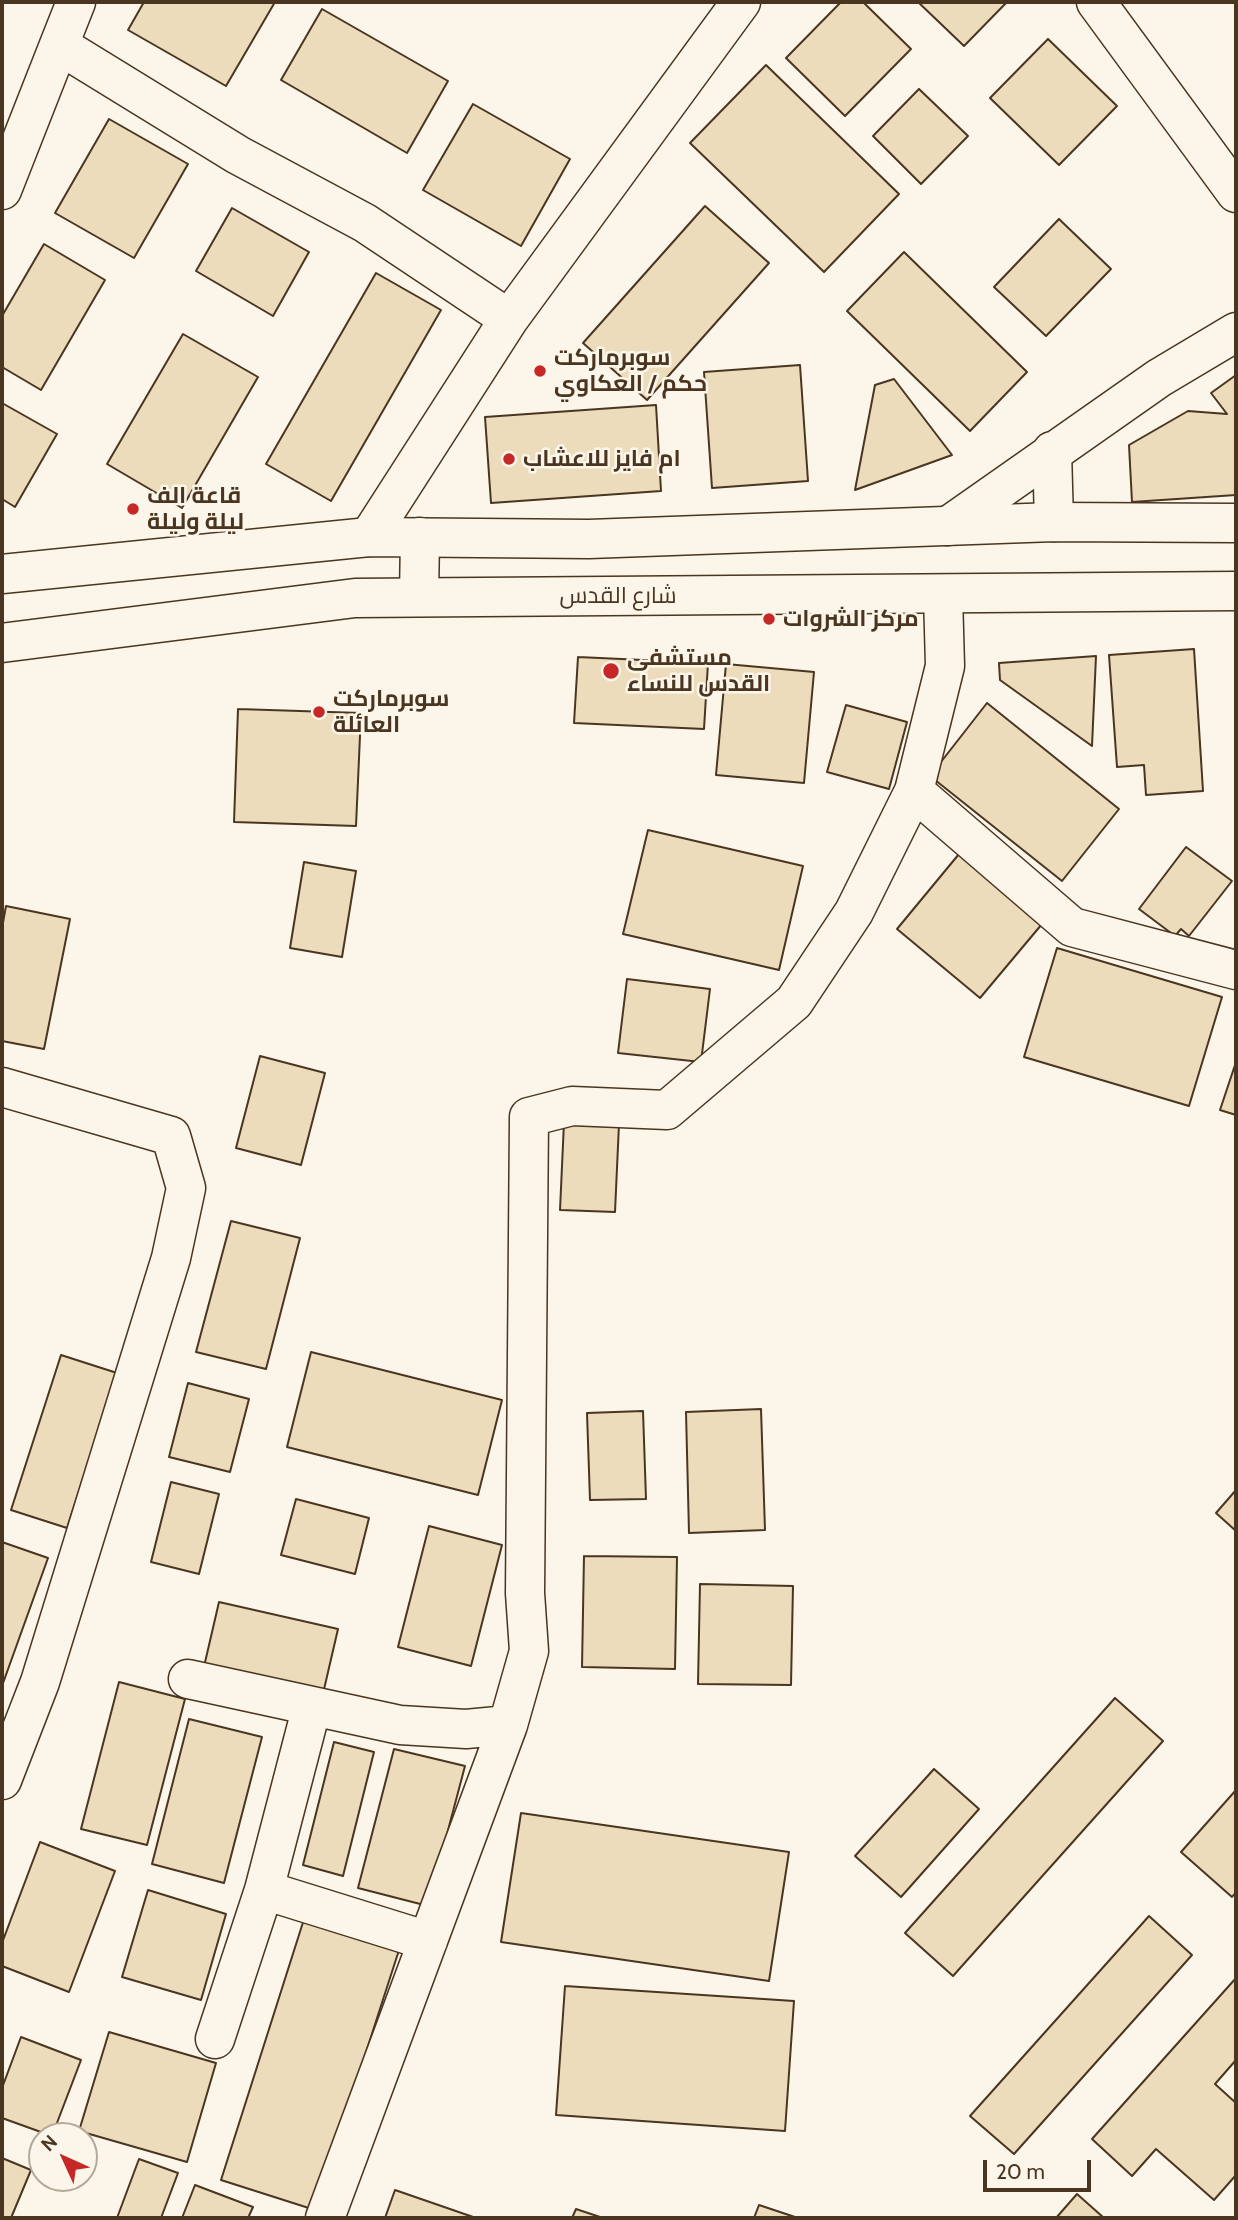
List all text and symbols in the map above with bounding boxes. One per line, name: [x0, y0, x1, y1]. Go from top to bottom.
place label: سوبرماركت حكم / العكاوي: [554, 344, 707, 398]
marker: سوبرماركت حكم / العكاوي: [532, 363, 548, 379]
place label: ام فايز للاعشاب: [523, 445, 681, 473]
marker: ام فايز للاعشاب: [501, 451, 517, 467]
place label: قاعة الف ليلة وليلة: [147, 482, 244, 536]
marker: قاعة الف ليلة وليلة: [125, 501, 141, 517]
street label: شارع القدس: [559, 582, 677, 610]
place label: مركز الشروات: [783, 605, 919, 633]
marker: مركز الشروات: [761, 611, 777, 627]
place label: مستشفى القدس للنساء: [627, 644, 770, 698]
marker: مستشفى القدس للنساء: [601, 661, 621, 681]
place label: سوبرماركت العائلة: [333, 685, 449, 739]
marker: سوبرماركت العائلة: [311, 704, 327, 720]
north arrow: [28, 2122, 98, 2192]
text: N: [36, 2130, 62, 2156]
scale bar: [986, 2146, 1094, 2190]
text: 20 m: [996, 2159, 1045, 2184]

